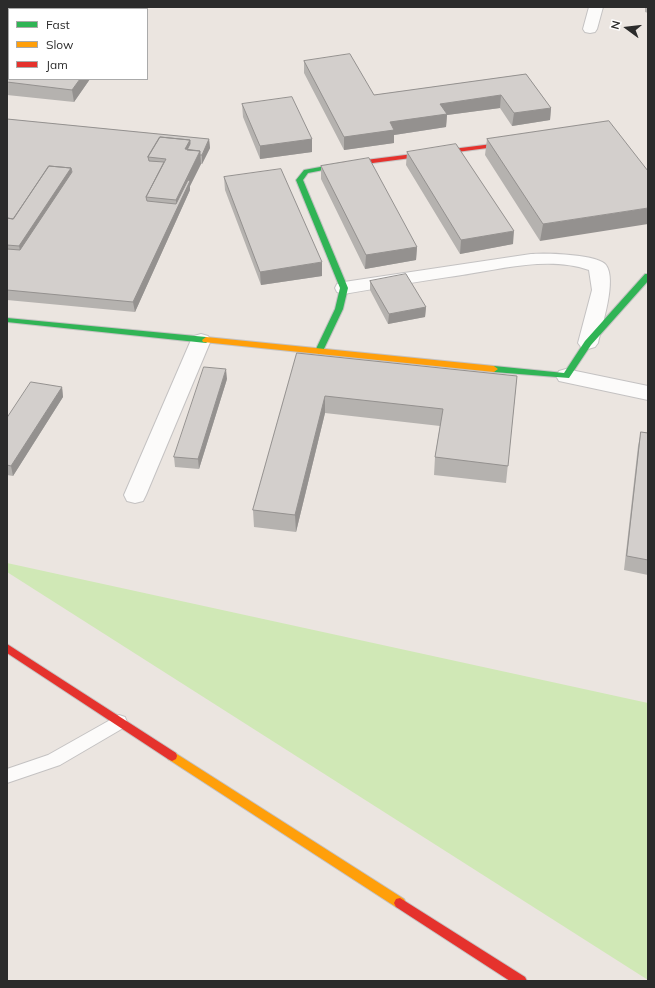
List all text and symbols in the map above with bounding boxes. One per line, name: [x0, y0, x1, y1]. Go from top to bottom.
legend: [8, 8, 148, 80]
north arrow: [607, 8, 647, 48]
text: Fast: [46, 17, 70, 32]
text: N: [608, 19, 623, 31]
text: Slow: [46, 37, 74, 52]
text: Jam: [46, 57, 68, 72]

